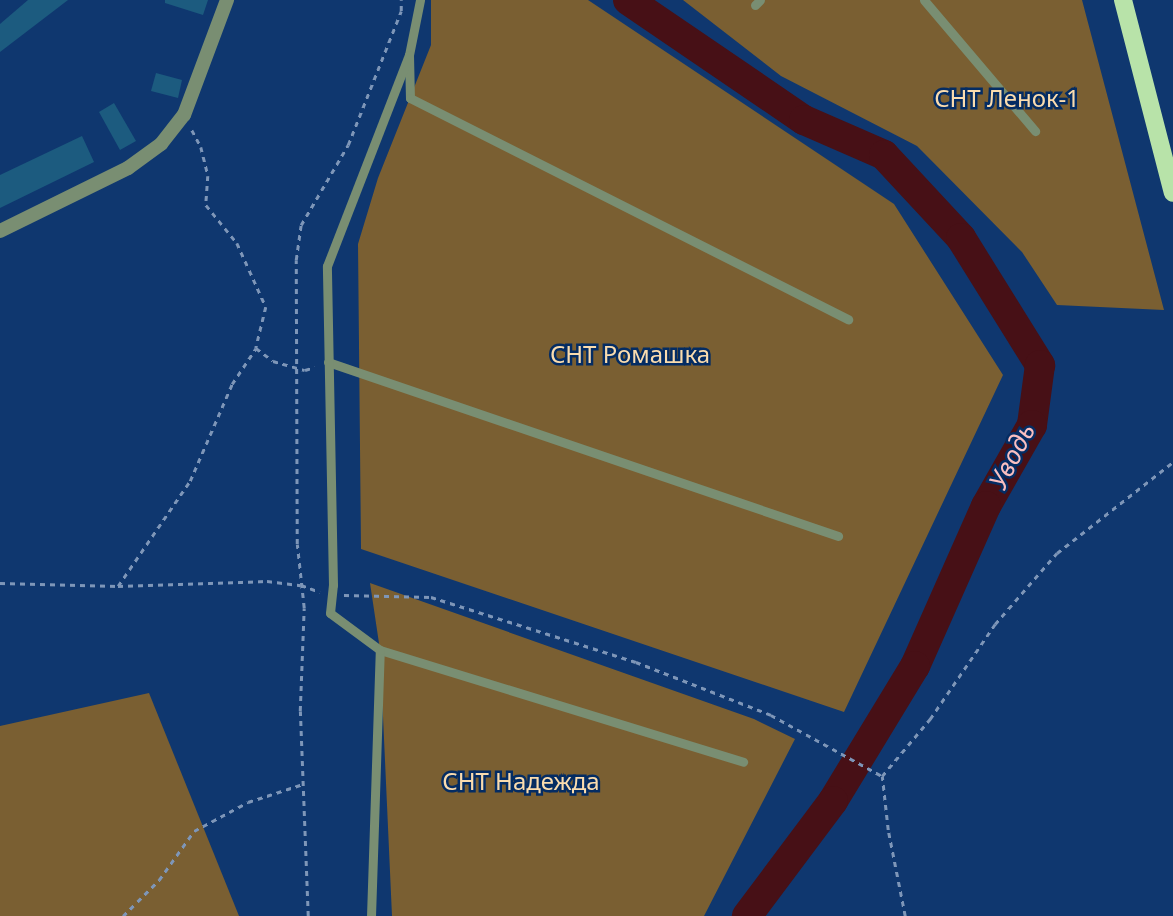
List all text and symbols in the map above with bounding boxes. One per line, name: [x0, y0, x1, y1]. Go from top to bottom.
park label: СНТ Ленок-1: [934, 84, 1080, 112]
park label: СНТ Ромашка: [550, 340, 710, 368]
water label: Уводь: [982, 418, 1042, 494]
park label: СНТ Надежда: [442, 767, 600, 795]

